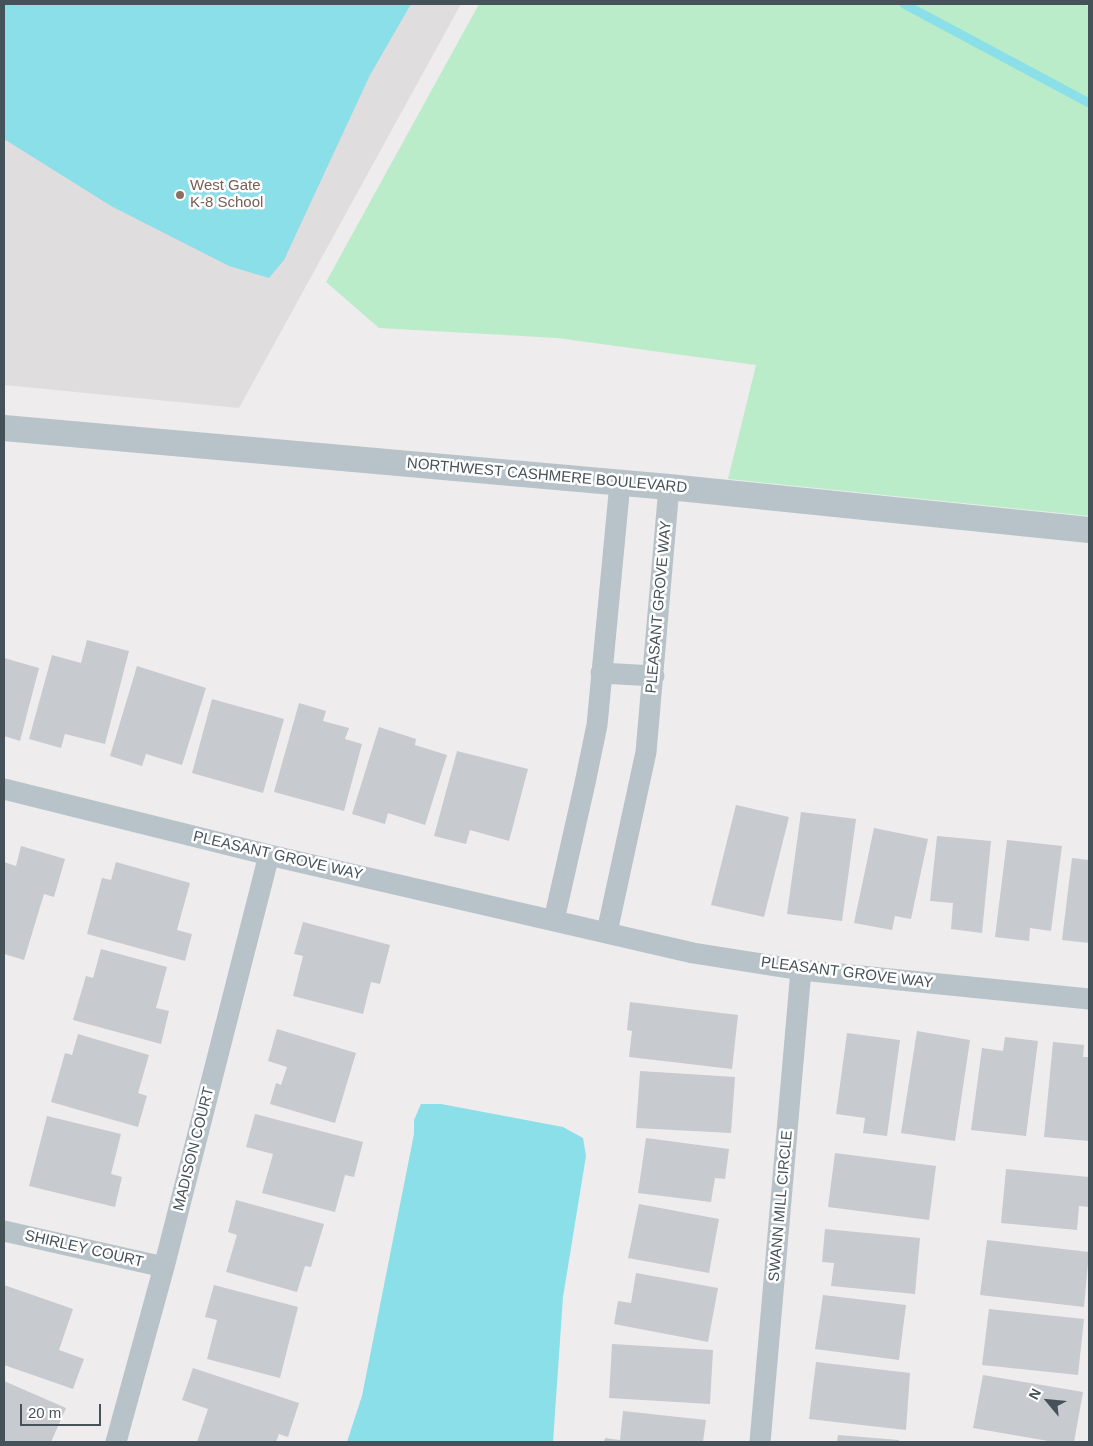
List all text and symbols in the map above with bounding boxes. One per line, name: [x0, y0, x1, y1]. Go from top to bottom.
place label: West Gate K-8 School: [190, 177, 263, 212]
marker: West Gate K-8 School: [174, 189, 186, 201]
street label: NORTHWEST CASHMERE BOULEVARD: [406, 455, 688, 497]
street label: PLEASANT GROVE WAY: [642, 520, 676, 694]
street label: PLEASANT GROVE WAY: [192, 828, 364, 884]
street label: PLEASANT GROVE WAY: [760, 954, 934, 992]
street label: MADISON COURT: [170, 1085, 218, 1213]
street label: SWANN MILL CIRCLE: [765, 1130, 797, 1282]
street label: SHIRLEY COURT: [23, 1227, 145, 1271]
north arrow: [1023, 1376, 1073, 1426]
text: N: [1025, 1386, 1044, 1402]
scale bar: [22, 1394, 104, 1426]
text: 20 m: [28, 1404, 61, 1421]

